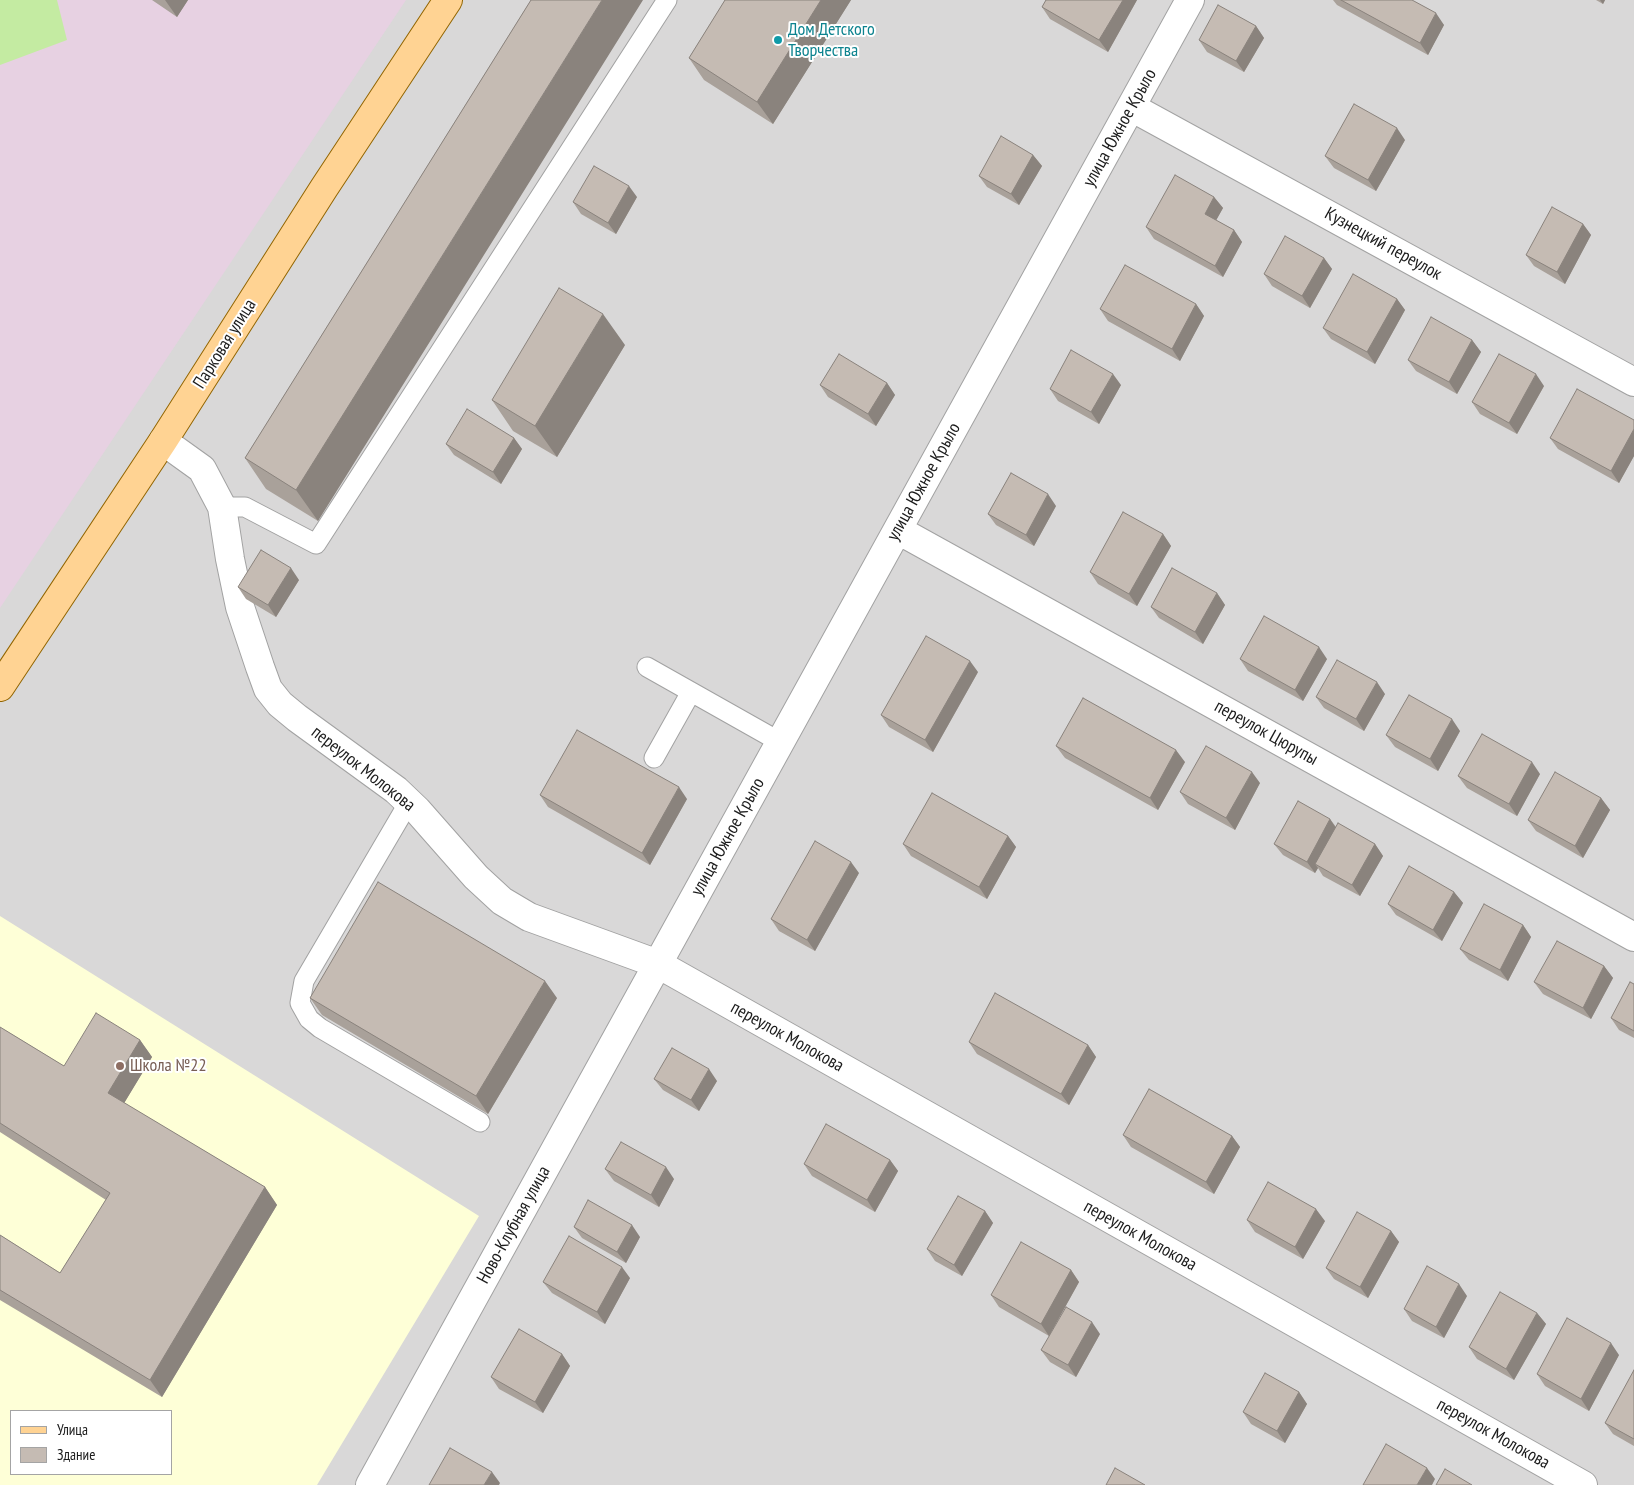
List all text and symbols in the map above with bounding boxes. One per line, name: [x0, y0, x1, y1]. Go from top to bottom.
place label: Дом Детского Творчества: [788, 19, 875, 62]
marker: Дом Детского Творчества: [772, 34, 784, 46]
street label: улица Южное Крыло: [1079, 65, 1161, 191]
street label: Кузнецкий переулок: [1321, 203, 1445, 285]
street label: Парковая улица: [189, 295, 261, 393]
street label: улица Южное Крыло: [883, 419, 965, 545]
street label: переулок Цюрупы: [1211, 696, 1321, 770]
street label: переулок Молокова: [307, 722, 419, 816]
street label: улица Южное Крыло: [687, 774, 769, 900]
street label: переулок Молокова: [727, 997, 847, 1077]
place label: Школа №22: [130, 1055, 207, 1077]
marker: Школа №22: [114, 1060, 126, 1072]
street label: Ново-Клубная улица: [473, 1162, 555, 1288]
street label: переулок Молокова: [1080, 1196, 1200, 1276]
street label: переулок Молокова: [1433, 1394, 1553, 1474]
legend: [10, 1410, 172, 1475]
text: Улица: [57, 1420, 88, 1439]
text: Здание: [57, 1445, 95, 1464]

